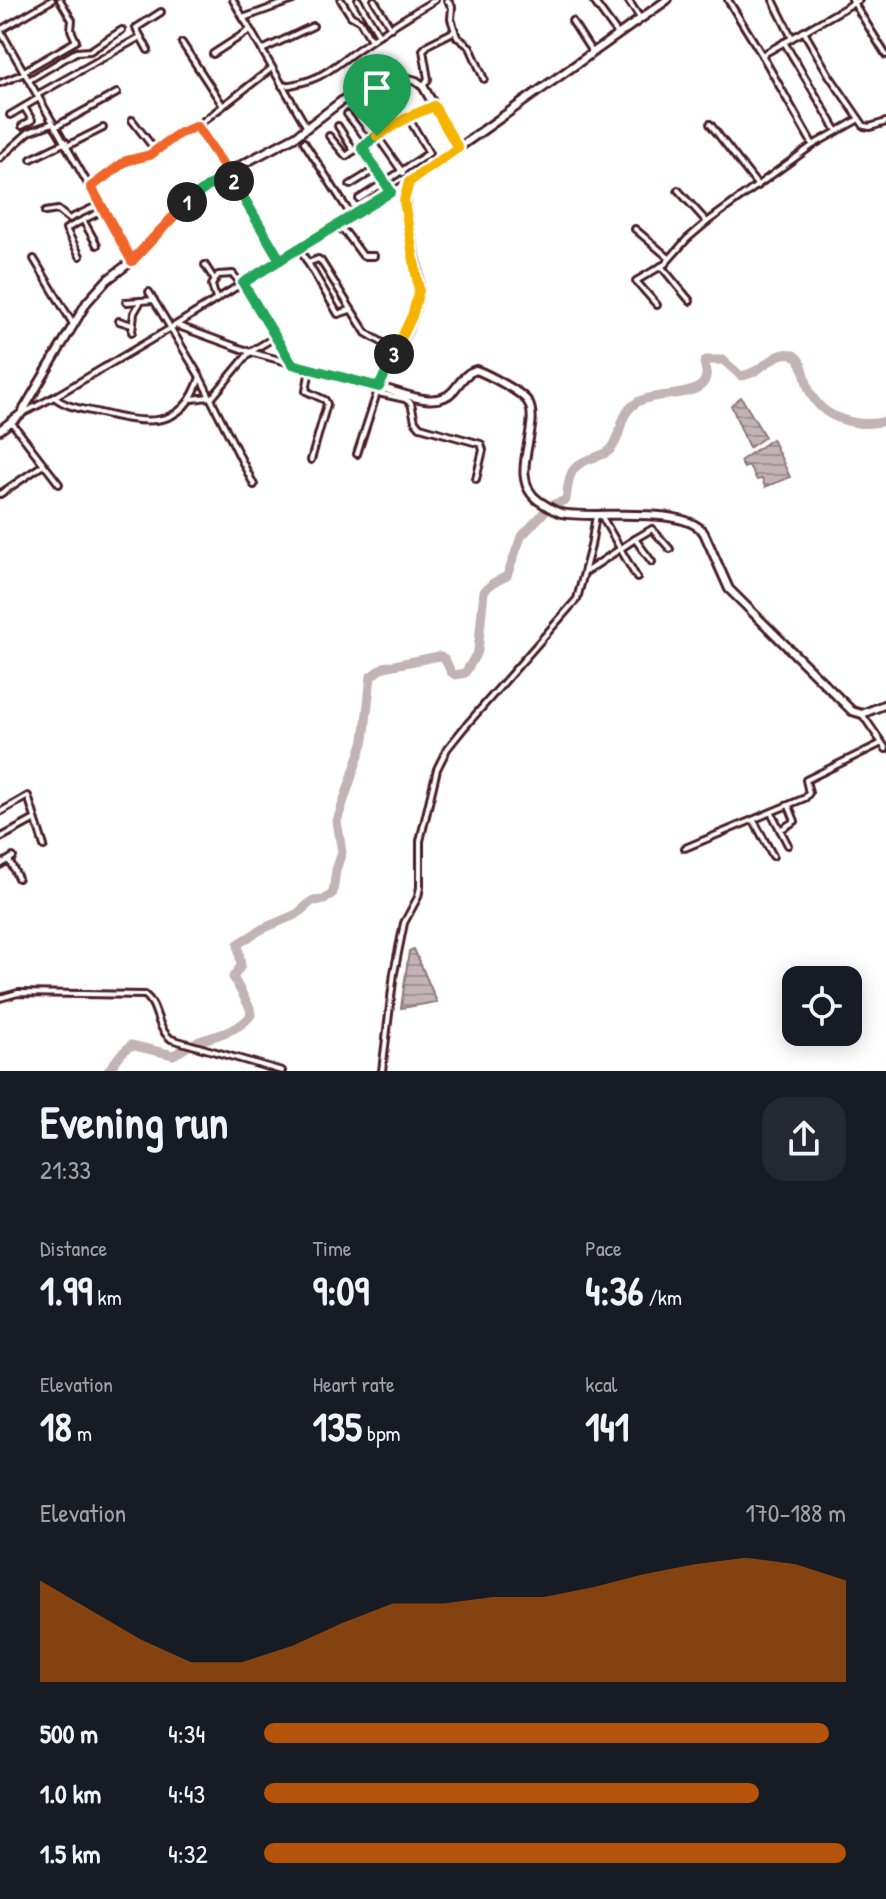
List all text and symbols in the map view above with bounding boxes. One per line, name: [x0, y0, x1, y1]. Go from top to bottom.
pin: [343, 54, 411, 136]
icon: arrive: [355, 66, 399, 110]
pin: 2: [214, 161, 254, 201]
text: 2: [229, 166, 239, 196]
pin: 1: [167, 182, 207, 222]
text: 1: [183, 187, 191, 217]
pin: 3: [374, 334, 414, 374]
text: 3: [389, 339, 399, 369]
map controls: [782, 966, 862, 1046]
button: locate: [782, 966, 862, 1046]
text: Evening run: [40, 1092, 228, 1152]
button: share: [762, 1097, 846, 1181]
text: 21:33: [40, 1152, 91, 1187]
text: Distance: [40, 1233, 107, 1263]
text: Time: [313, 1233, 352, 1263]
text: Pace: [585, 1233, 622, 1263]
text: 1.99: [40, 1263, 92, 1317]
text: 9:09: [313, 1263, 369, 1317]
text: 4:36: [585, 1263, 644, 1317]
text: km: [92, 1282, 122, 1312]
text: /km: [644, 1282, 682, 1312]
text: Elevation: [40, 1369, 113, 1399]
text: Heart rate: [313, 1369, 395, 1399]
text: kcal: [585, 1369, 617, 1399]
text: 18: [40, 1399, 72, 1453]
text: 135: [313, 1399, 362, 1453]
text: 141: [585, 1399, 629, 1453]
text: m: [72, 1418, 92, 1448]
text: bpm: [362, 1418, 401, 1448]
text: Elevation: [40, 1495, 126, 1530]
text: 170–188 m: [746, 1495, 846, 1530]
text: 500 m: [40, 1716, 98, 1751]
text: 4:34: [168, 1716, 205, 1751]
text: 1.0 km: [40, 1776, 101, 1811]
text: 4:43: [168, 1776, 205, 1811]
text: 1.5 km: [40, 1836, 100, 1871]
text: 4:32: [168, 1836, 208, 1871]

